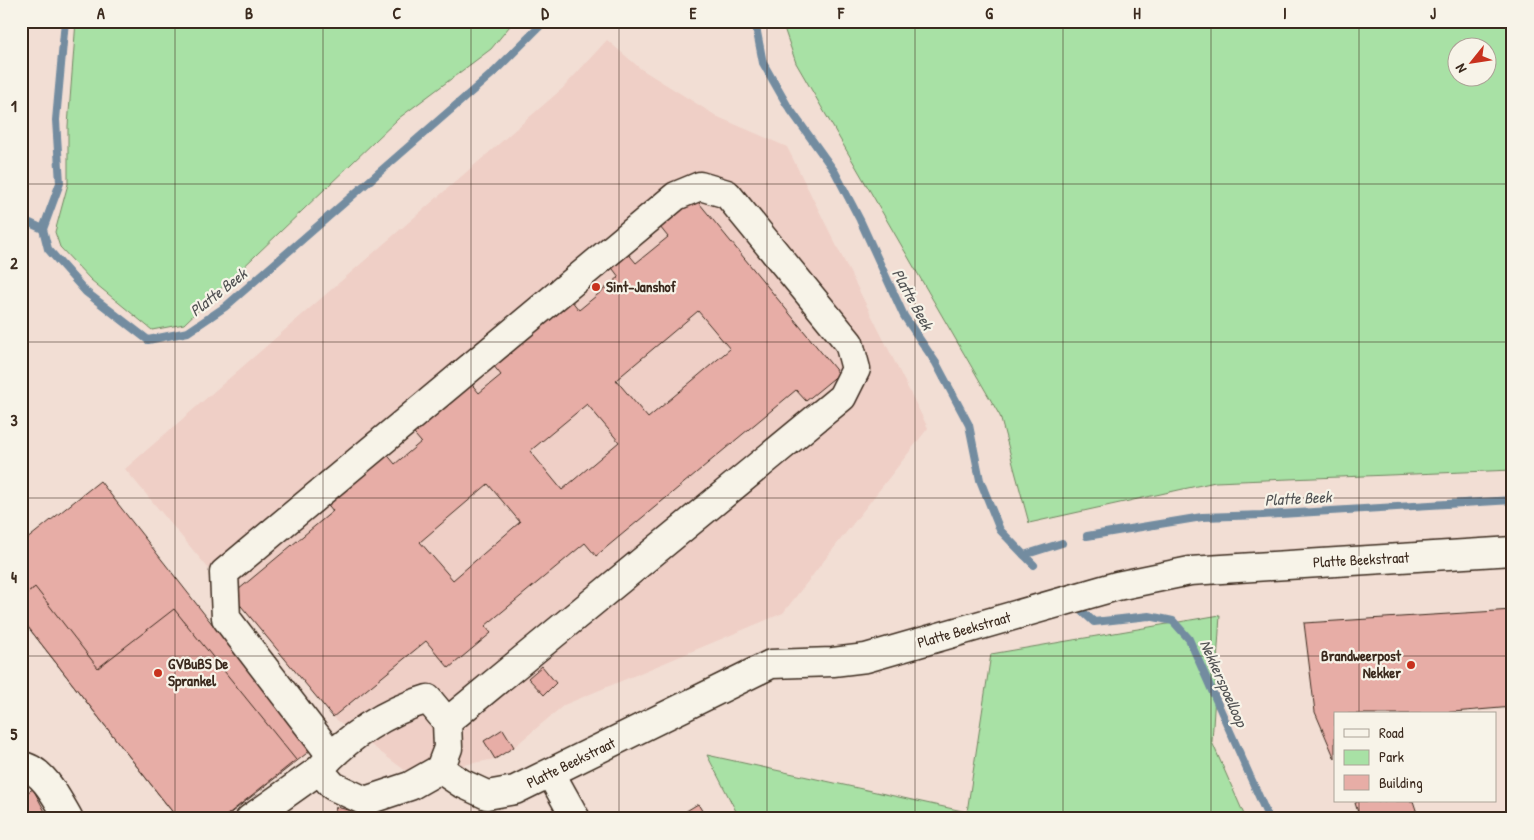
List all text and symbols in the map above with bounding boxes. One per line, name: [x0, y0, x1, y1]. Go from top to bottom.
text: A: [97, 2, 105, 24]
text: B: [245, 2, 253, 24]
text: C: [393, 2, 402, 24]
text: D: [541, 2, 549, 24]
text: E: [689, 2, 697, 24]
text: F: [837, 2, 845, 24]
text: G: [985, 2, 993, 24]
text: H: [1133, 2, 1141, 24]
text: I: [1283, 2, 1287, 24]
text: J: [1430, 2, 1436, 24]
north arrow: [1446, 38, 1496, 88]
text: N: [1450, 60, 1470, 77]
text: 1: [11, 95, 17, 117]
text: 2: [10, 252, 18, 274]
water label: Platte Beek: [185, 262, 252, 321]
water label: Platte Beek: [887, 264, 939, 335]
place label: Sint-Janshof: [606, 276, 677, 297]
marker: Sint-Janshof: [590, 281, 602, 293]
text: 3: [10, 409, 18, 431]
water label: Platte Beek: [1264, 485, 1333, 511]
street label: Platte Beekstraat: [1312, 546, 1410, 573]
text: 4: [11, 566, 17, 588]
street label: Platte Beekstraat: [915, 606, 1014, 653]
water label: Nekkerspoelloop: [1195, 636, 1253, 731]
place label: Brandweerpost Nekker: [1321, 645, 1402, 683]
place label: GVBuBS De Sprankel: [168, 653, 228, 692]
marker: Brandweerpost Nekker: [1405, 659, 1417, 671]
marker: GVBuBS De Sprankel: [152, 667, 164, 679]
legend: [1334, 712, 1496, 802]
text: Road: [1379, 722, 1404, 743]
text: 5: [11, 723, 18, 745]
street label: Platte Beekstraat: [523, 732, 619, 793]
text: Park: [1379, 746, 1404, 767]
text: Building: [1379, 772, 1423, 793]

